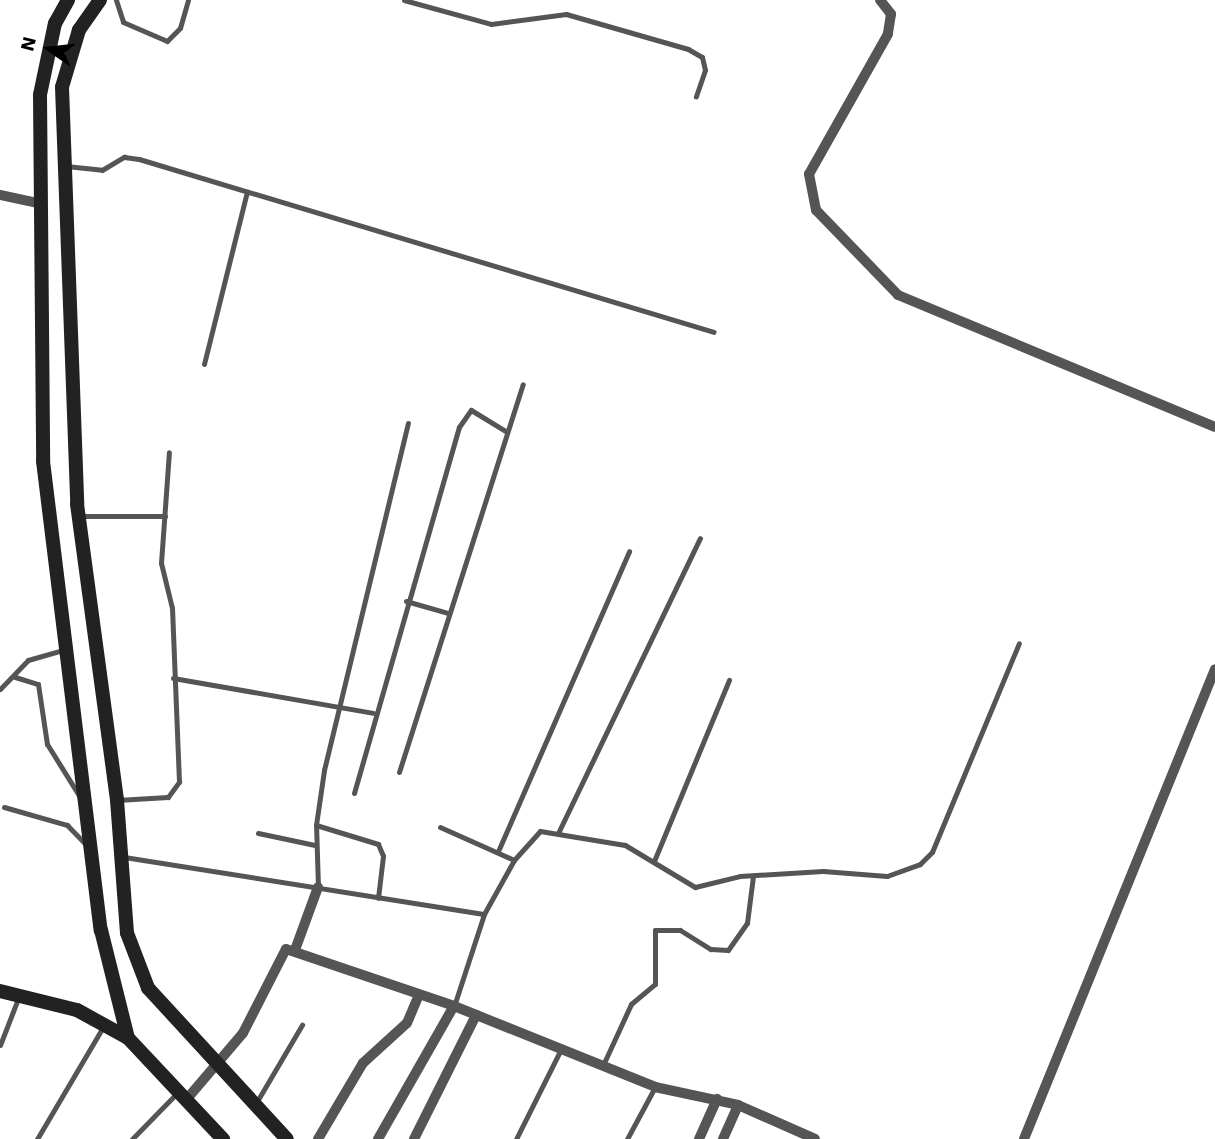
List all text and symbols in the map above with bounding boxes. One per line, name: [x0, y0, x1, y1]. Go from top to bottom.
north arrow: [14, 14, 84, 84]
text: N: [15, 34, 41, 53]

